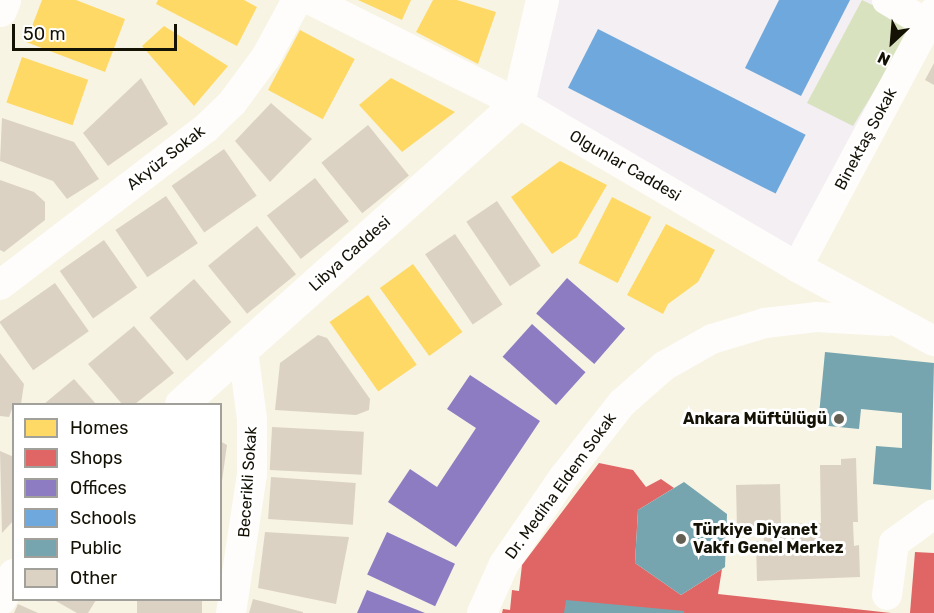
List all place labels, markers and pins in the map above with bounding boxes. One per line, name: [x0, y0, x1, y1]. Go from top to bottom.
place label: Ankara Müftülügü: [683, 409, 827, 429]
marker: Ankara Müftülügü: [832, 412, 846, 426]
place label: Türkiye Diyanet Vakfı Genel Merkez: [693, 520, 844, 558]
marker: Türkiye Diyanet Vakfı Genel Merkez: [674, 532, 688, 546]

